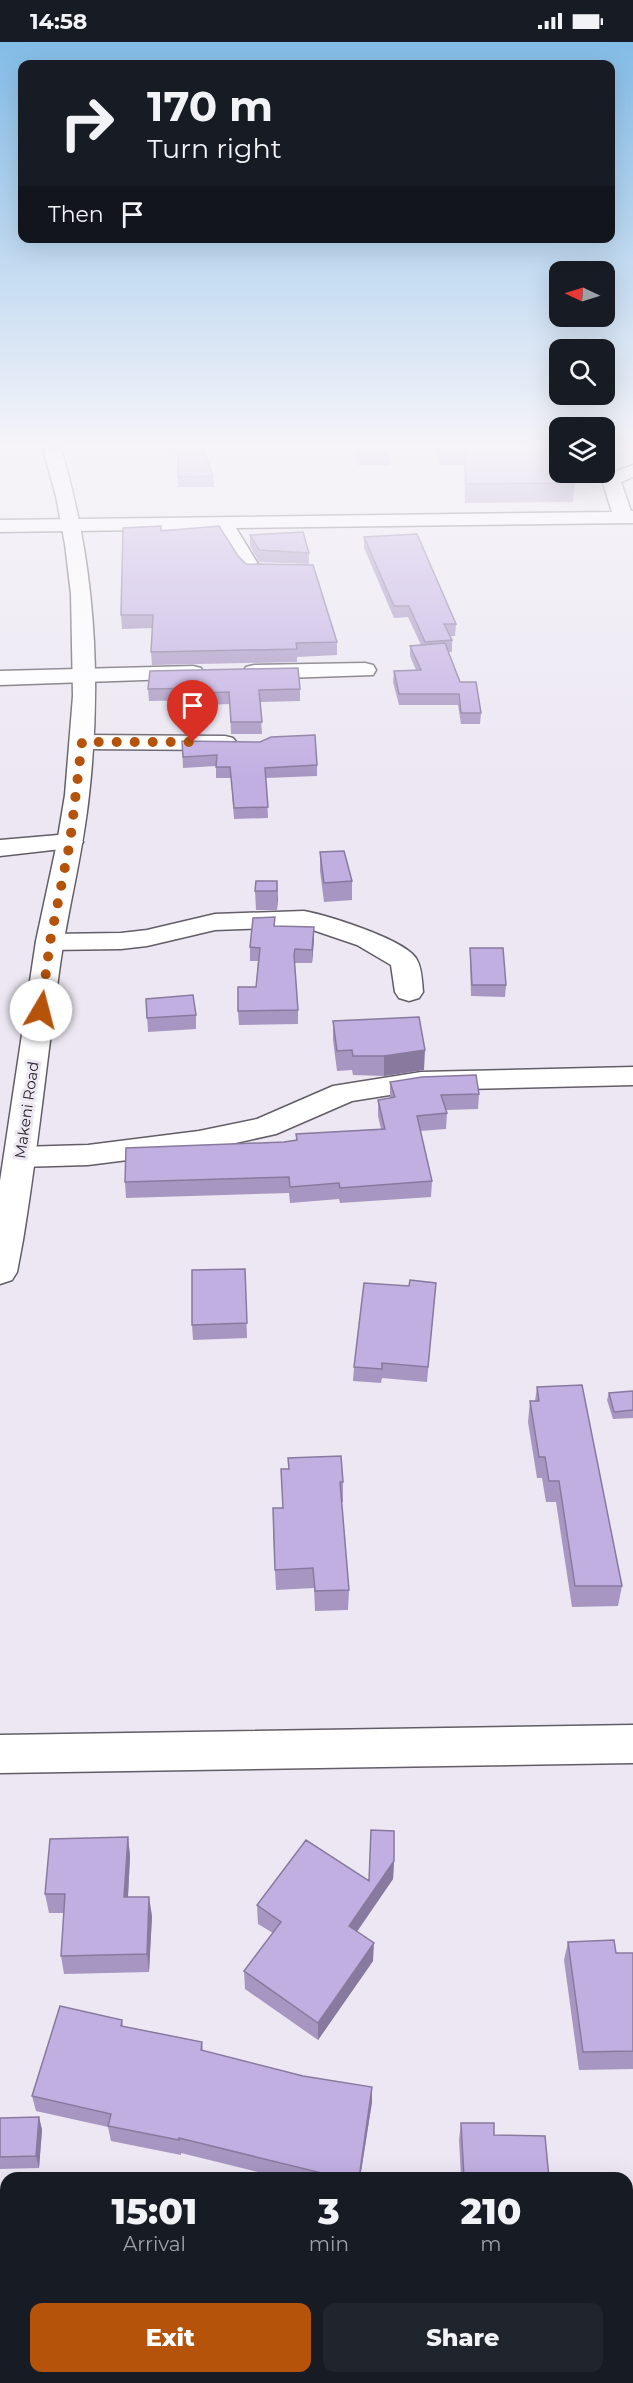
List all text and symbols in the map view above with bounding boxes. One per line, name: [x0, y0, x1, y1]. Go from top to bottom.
text: 14:58: [30, 8, 87, 35]
text: 170 m: [147, 80, 273, 132]
icon: right: [48, 84, 126, 162]
text: Turn right: [147, 132, 282, 165]
icon: arrive: [116, 198, 149, 231]
text: Then: [48, 201, 104, 228]
north arrow: [549, 261, 615, 327]
map controls: [549, 261, 615, 483]
button: search: [549, 339, 615, 405]
button: layers: [549, 417, 615, 483]
pin: [167, 680, 218, 742]
icon: arrive: [176, 689, 209, 722]
position arrow: [9, 978, 73, 1042]
street label: Makeni Road: [10, 1060, 43, 1160]
text: 15:01: [112, 2189, 197, 2233]
text: 3: [318, 2189, 340, 2233]
text: 210: [461, 2189, 521, 2233]
text: Arrival: [123, 2232, 186, 2256]
text: min: [309, 2232, 349, 2256]
text: m: [480, 2232, 502, 2256]
button: Exit: [30, 2303, 311, 2372]
button: Share: [323, 2303, 603, 2372]

